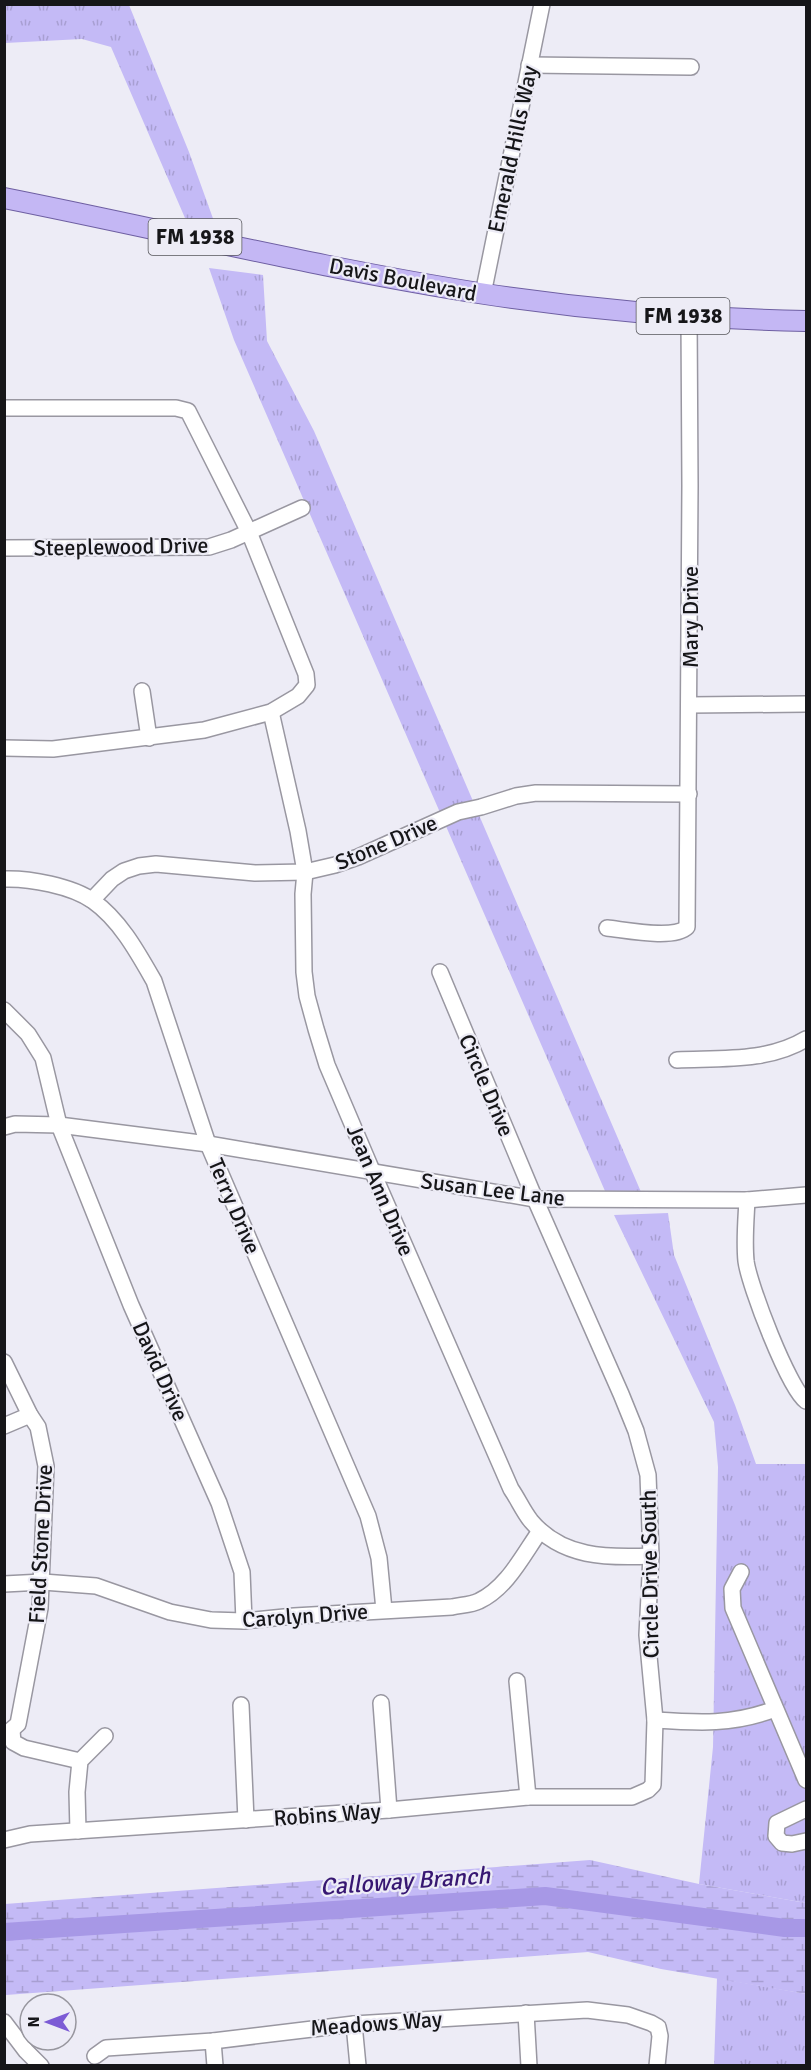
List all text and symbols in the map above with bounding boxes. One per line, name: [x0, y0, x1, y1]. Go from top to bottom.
street label: Emerald Hills Way: [482, 62, 544, 235]
road number: FM 1938: [148, 219, 242, 255]
street label: Davis Boulevard: [327, 252, 479, 307]
road number: FM 1938: [636, 298, 730, 334]
street label: Steeplewood Drive: [33, 531, 209, 562]
street label: Mary Drive: [677, 566, 704, 668]
street label: Stone Drive: [331, 809, 441, 876]
street label: Circle Drive: [453, 1030, 520, 1140]
street label: Jean Ann Drive: [341, 1120, 420, 1260]
street label: Terry Drive: [202, 1154, 267, 1258]
street label: Susan Lee Lane: [419, 1167, 567, 1212]
street label: David Drive: [127, 1317, 194, 1425]
street label: Field Stone Drive: [23, 1464, 58, 1624]
street label: Circle Drive South: [635, 1489, 664, 1659]
street label: Carolyn Drive: [241, 1598, 369, 1633]
street label: Robins Way: [272, 1797, 382, 1832]
water label: Calloway Branch: [319, 1860, 492, 1902]
north arrow: [18, 1992, 78, 2052]
street label: Meadows Way: [309, 2005, 444, 2042]
text: N: [24, 2016, 44, 2028]

